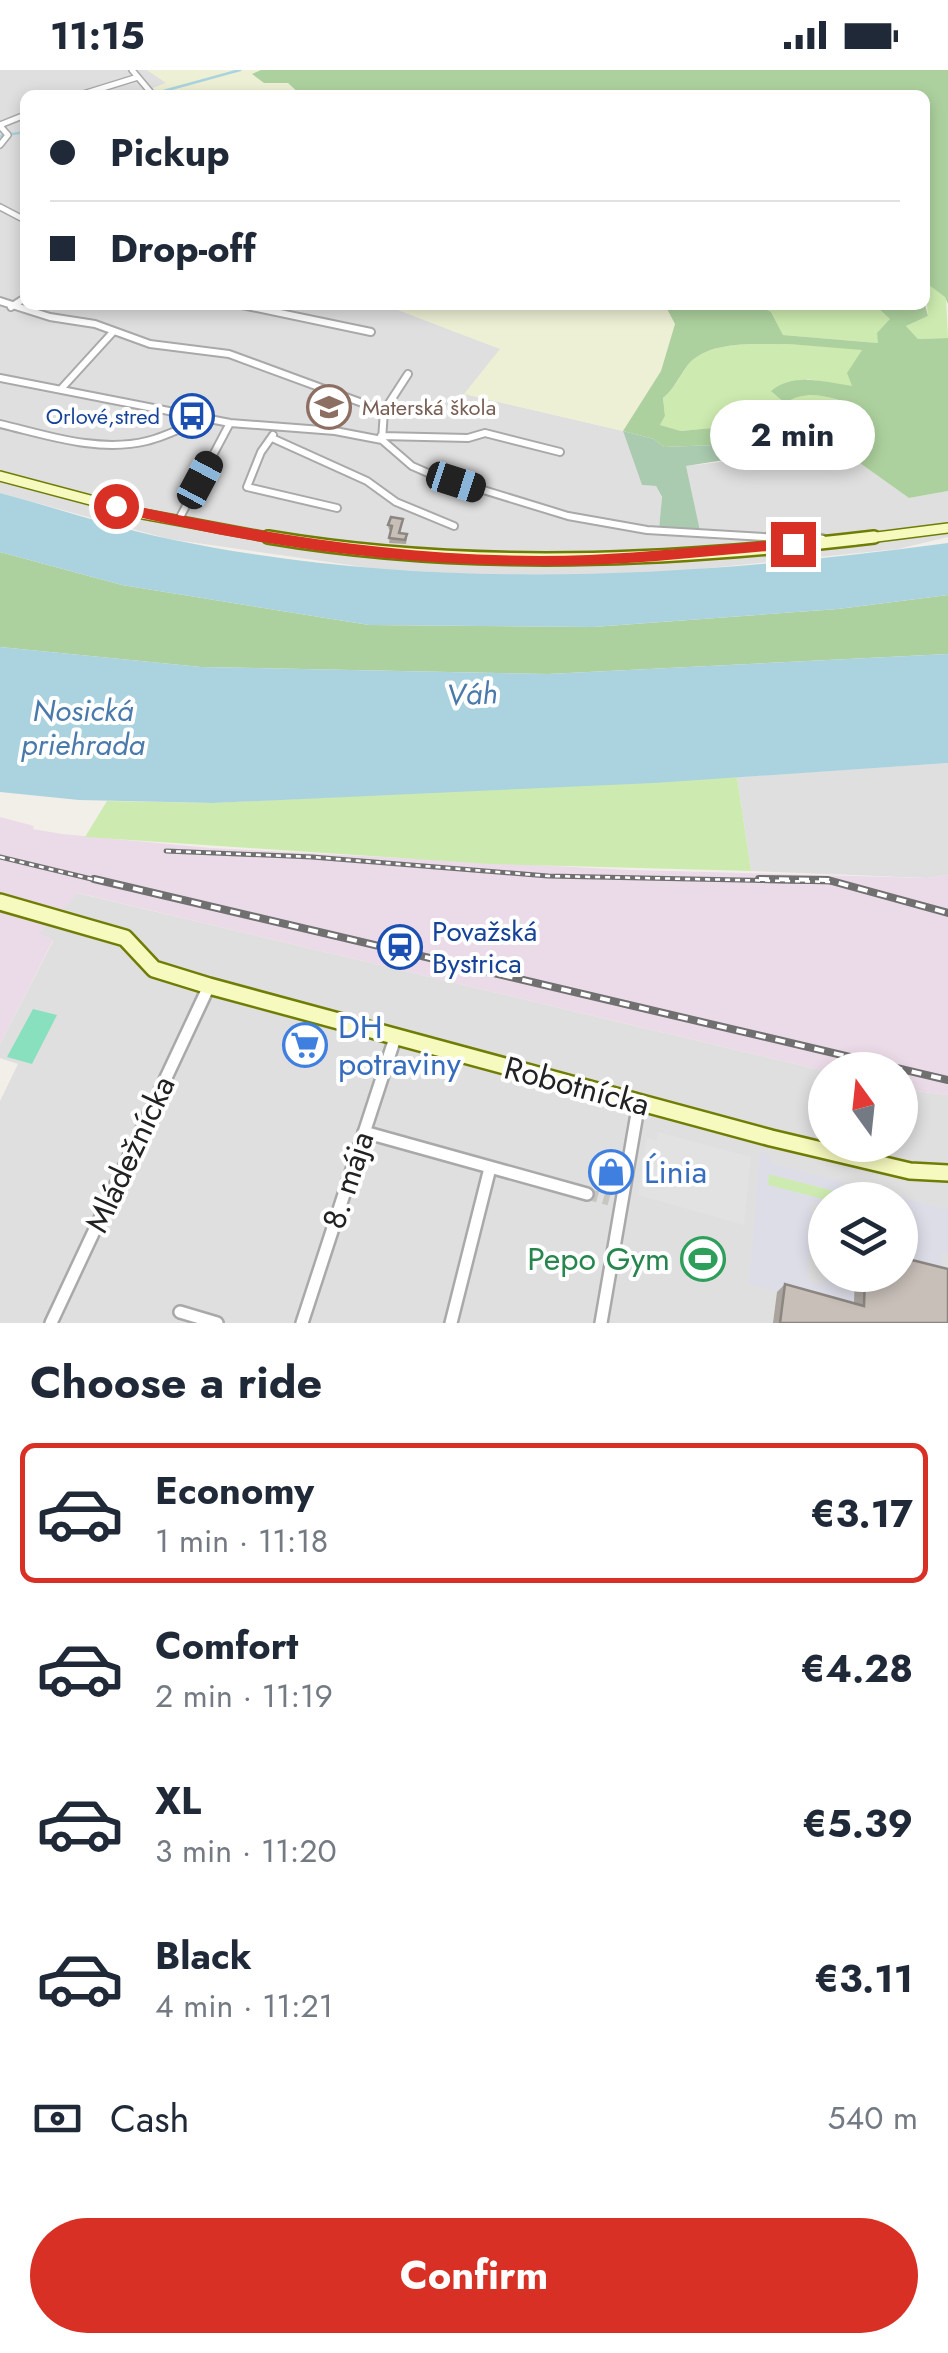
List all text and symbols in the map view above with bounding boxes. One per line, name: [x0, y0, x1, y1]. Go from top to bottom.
text: 11:15: [50, 8, 145, 63]
text: Pickup: [110, 125, 230, 180]
text: Drop-off: [110, 221, 256, 276]
school or university icon: Materská škola: [306, 384, 352, 430]
place label: Materská škola: [362, 391, 496, 423]
bus stop icon: Orlové,stred: [169, 393, 215, 439]
callout: 2 min: [710, 399, 876, 469]
place label: Orlové,stred: [46, 400, 160, 432]
text: 2 min: [750, 412, 835, 458]
car: [173, 446, 227, 514]
car: [423, 458, 489, 506]
route start: [94, 484, 139, 529]
route end: [771, 522, 816, 567]
water label: Váh: [445, 671, 499, 717]
water label: Nosická priehrada: [21, 689, 145, 766]
place label: Považská Bystrica: [432, 911, 537, 984]
station icon: Považská Bystrica: [377, 924, 423, 970]
place label: DH potraviny: [338, 1004, 462, 1087]
supermarket icon: DH potraviny: [282, 1022, 328, 1068]
street label: Robotnícka: [499, 1045, 655, 1127]
north arrow: [808, 1052, 918, 1162]
map controls: [808, 1052, 918, 1292]
street label: Mládežnícka: [74, 1068, 186, 1240]
street label: 8. mája: [311, 1125, 385, 1235]
shop icon: Ĺinia: [588, 1149, 634, 1195]
place label: Ĺinia: [644, 1149, 707, 1195]
button: layers: [808, 1182, 918, 1292]
place label: Pepo Gym: [527, 1236, 670, 1282]
sports icon: Pepo Gym: [680, 1236, 726, 1282]
text: Choose a ride: [30, 1350, 322, 1415]
text: Economy: [155, 1463, 314, 1518]
icon: car: [35, 1468, 125, 1558]
text: €3.17: [811, 1486, 913, 1541]
text: 1 min · 11:18: [155, 1518, 328, 1564]
text: Comfort: [155, 1618, 298, 1673]
icon: car: [35, 1623, 125, 1713]
text: €4.28: [801, 1641, 913, 1696]
text: 2 min · 11:19: [155, 1673, 333, 1719]
text: XL: [155, 1773, 201, 1828]
icon: car: [35, 1778, 125, 1868]
text: €5.39: [802, 1796, 913, 1851]
text: 3 min · 11:20: [155, 1828, 337, 1874]
text: Black: [155, 1928, 252, 1983]
icon: car: [35, 1933, 125, 2023]
text: €3.11: [814, 1951, 913, 2006]
text: 4 min · 11:21: [155, 1983, 333, 2029]
icon: cash: [30, 2091, 85, 2146]
text: Cash: [110, 2091, 190, 2146]
text: 540 m: [828, 2095, 918, 2141]
button: Confirm: [30, 2218, 918, 2333]

